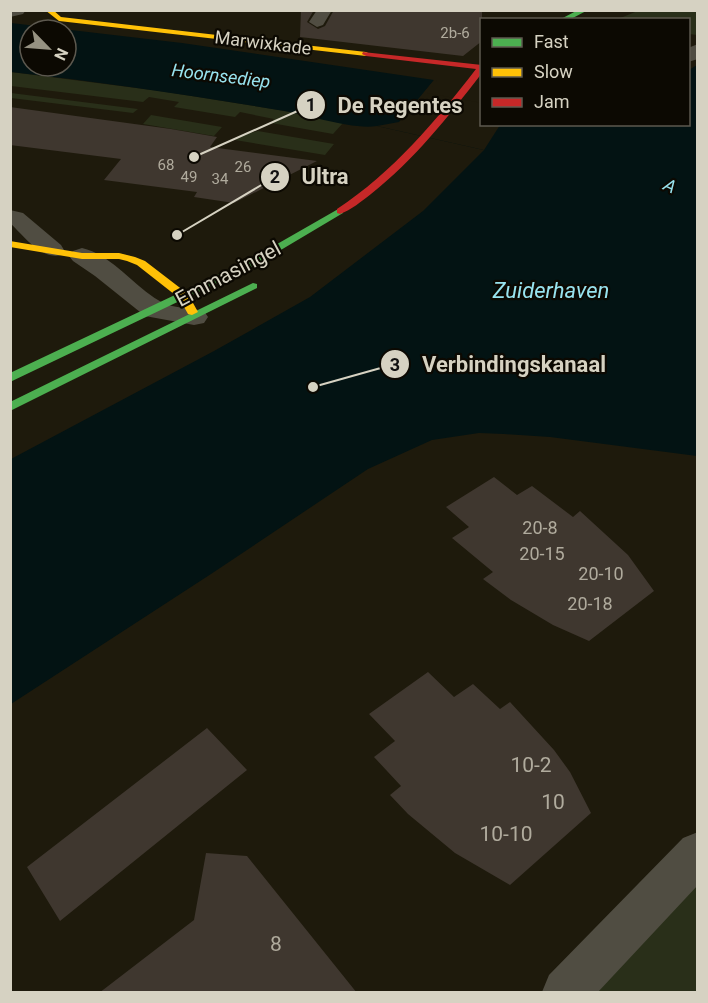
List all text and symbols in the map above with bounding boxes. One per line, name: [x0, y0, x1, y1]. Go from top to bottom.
north arrow: [18, 18, 78, 78]
legend: [480, 18, 690, 126]
house number: 2b-6: [440, 24, 470, 42]
street label: Marwixkade: [214, 26, 313, 59]
text: Fast: [534, 31, 569, 52]
text: N: [50, 45, 72, 63]
water label: Hoornsediep: [170, 59, 272, 92]
text: Slow: [534, 61, 573, 82]
callout: De Regentes: [296, 85, 475, 125]
text: Jam: [534, 91, 570, 112]
text: De Regentes: [337, 93, 463, 118]
text: 1: [306, 94, 316, 115]
house number: 68: [158, 156, 174, 174]
callout: Ultra: [260, 157, 361, 197]
house number: 26: [235, 158, 251, 176]
text: Ultra: [301, 164, 349, 189]
text: 2: [270, 166, 280, 187]
house number: 49: [181, 168, 197, 186]
house number: 34: [212, 170, 229, 188]
water label: A: [660, 173, 680, 197]
street label: Emmasingel: [171, 236, 285, 312]
water label: Zuiderhaven: [492, 278, 609, 303]
callout: Verbindingskanaal: [380, 344, 618, 384]
text: Verbindingskanaal: [422, 352, 606, 377]
text: 3: [390, 354, 400, 375]
house number: 20-8: [522, 517, 558, 538]
house number: 20-15: [519, 543, 565, 564]
house number: 20-10: [578, 563, 624, 584]
house number: 20-18: [567, 593, 613, 614]
house number: 10-2: [510, 753, 552, 777]
house number: 10: [541, 790, 565, 814]
house number: 10-10: [479, 822, 533, 846]
house number: 8: [270, 932, 282, 956]

